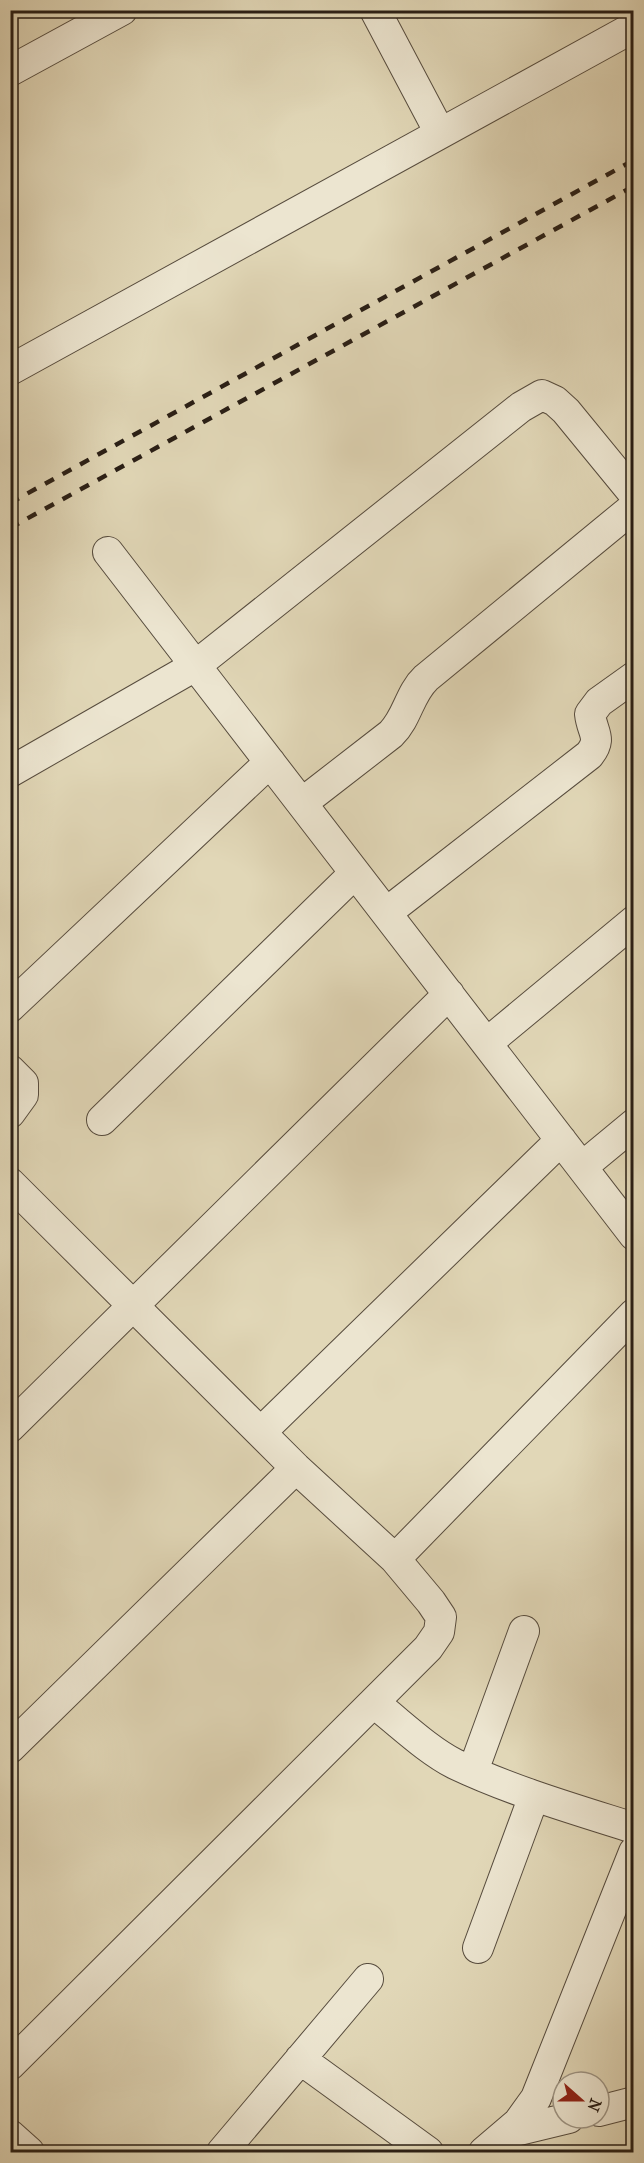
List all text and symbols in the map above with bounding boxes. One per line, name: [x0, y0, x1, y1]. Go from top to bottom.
north arrow: [551, 2070, 611, 2130]
text: N: [583, 2096, 606, 2115]

